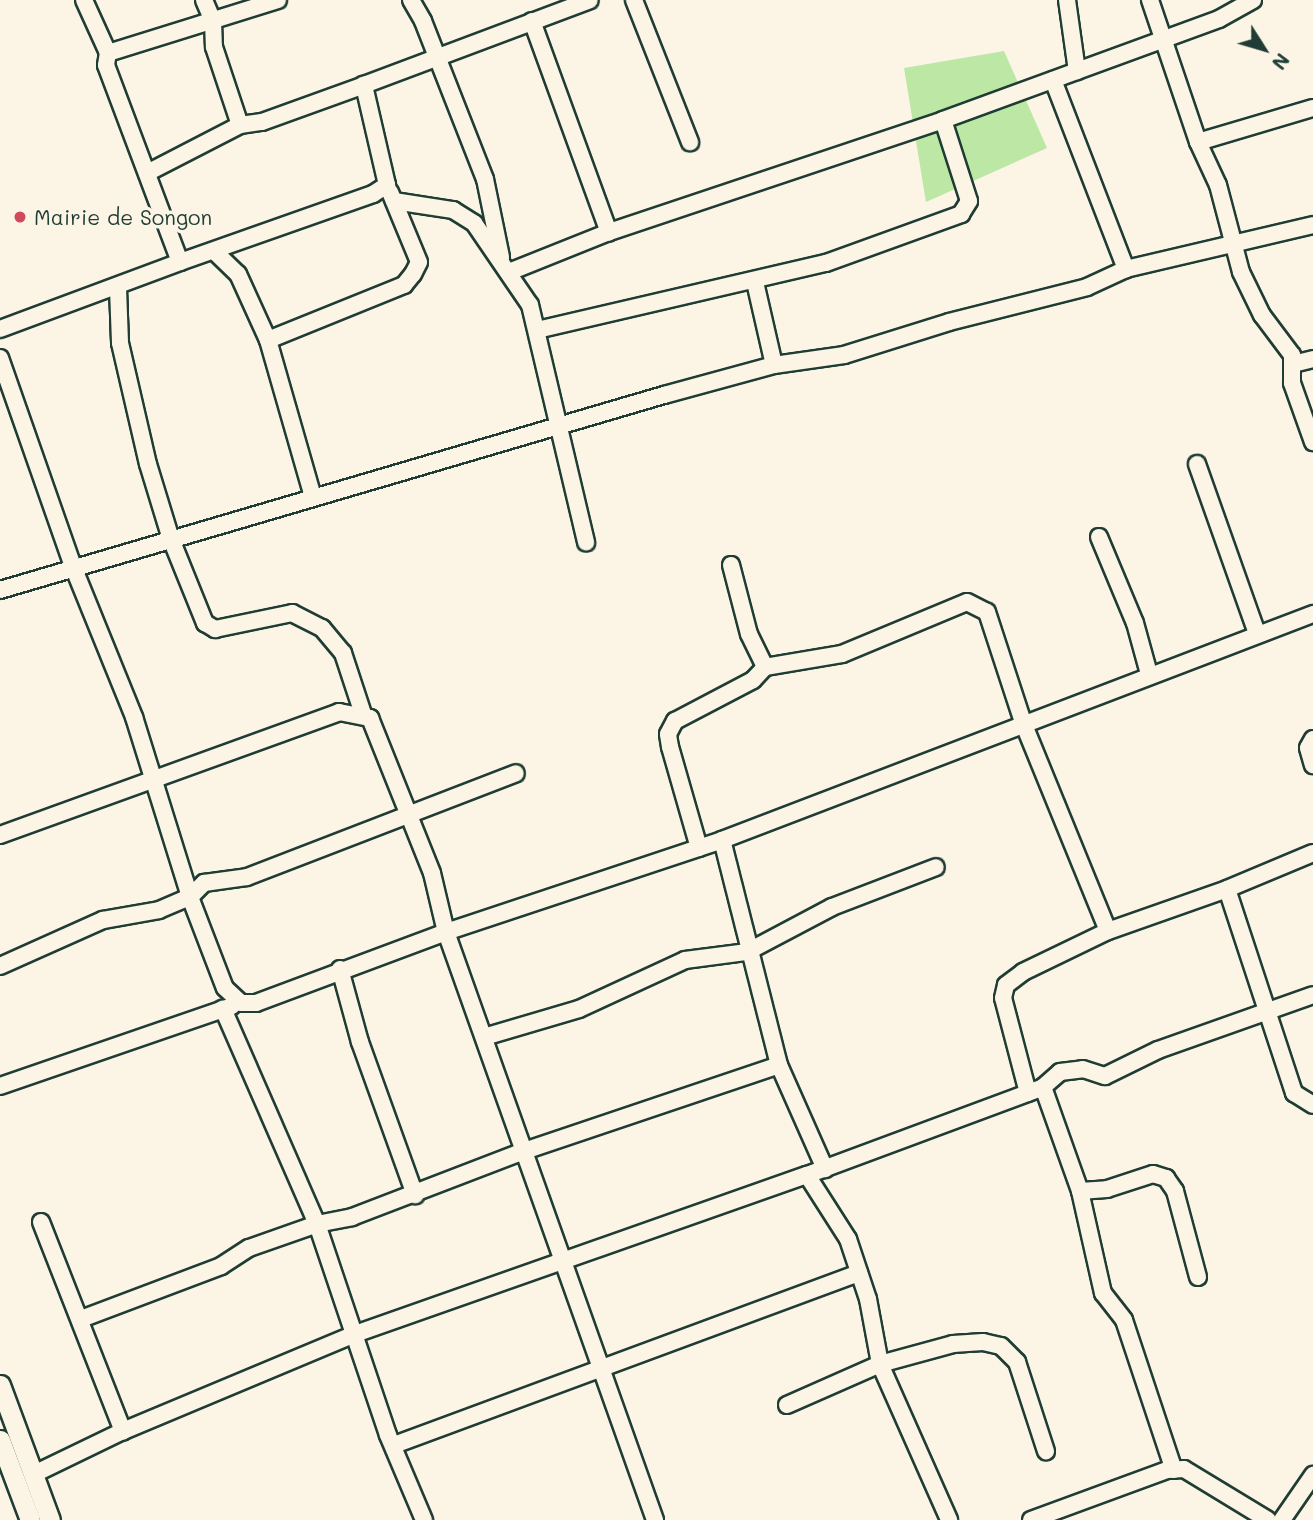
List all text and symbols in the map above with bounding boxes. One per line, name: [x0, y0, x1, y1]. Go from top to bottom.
north arrow: [1229, 14, 1299, 84]
text: N: [1267, 49, 1295, 75]
place label: Mairie de Songon: [34, 204, 212, 230]
marker: Mairie de Songon: [12, 209, 28, 225]

